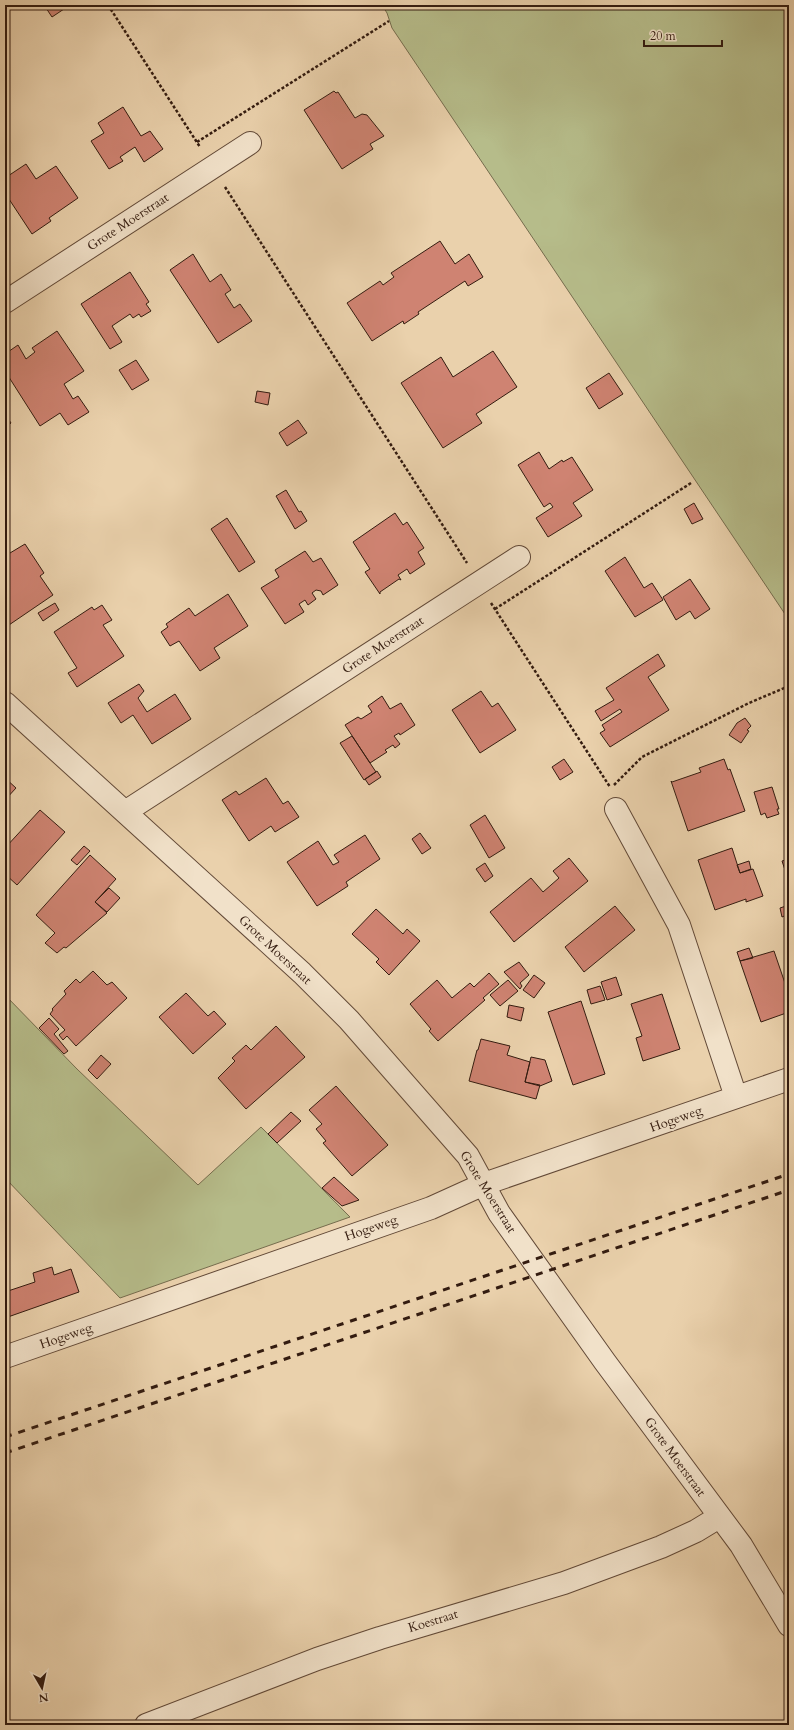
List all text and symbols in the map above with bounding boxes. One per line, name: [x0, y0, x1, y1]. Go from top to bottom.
scale bar: [644, 22, 722, 48]
text: 20 m: [650, 28, 677, 44]
street label: Grote Moerstraat: [84, 189, 172, 255]
street label: Grote Moerstraat: [339, 612, 427, 678]
street label: Grote Moerstraat: [234, 911, 316, 989]
street label: Hogeweg: [647, 1101, 705, 1137]
street label: Grote Moerstraat: [455, 1147, 521, 1237]
street label: Hogeweg: [342, 1210, 400, 1245]
street label: Hogeweg: [37, 1318, 95, 1353]
street label: Grote Moerstraat: [640, 1414, 710, 1500]
street label: Koestraat: [406, 1605, 460, 1637]
north arrow: [22, 1668, 62, 1708]
text: N: [37, 1689, 49, 1706]

